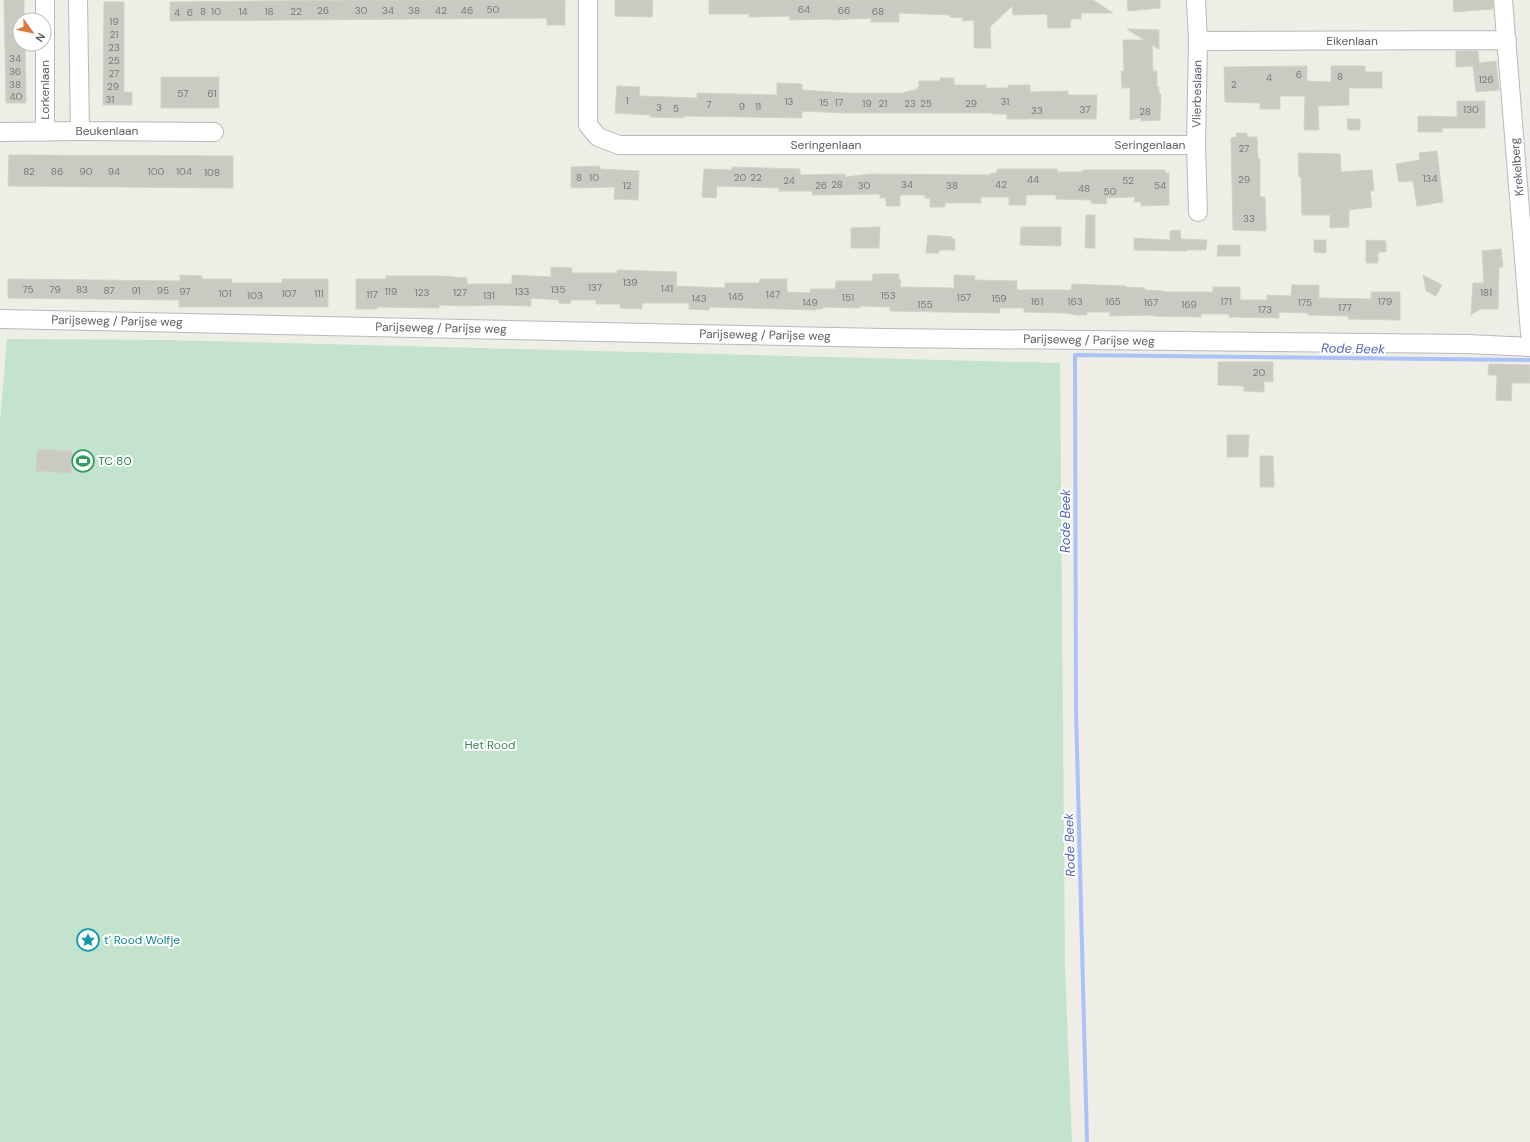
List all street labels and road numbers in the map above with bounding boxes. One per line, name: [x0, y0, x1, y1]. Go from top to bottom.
street label: Eikenlaan: [1326, 33, 1378, 49]
street label: Lorkenlaan: [37, 60, 53, 120]
street label: Vlierbeslaan: [1188, 60, 1206, 128]
street label: Beukenlaan: [76, 123, 139, 139]
street label: Seringenlaan: [791, 137, 861, 153]
street label: Seringenlaan: [1115, 137, 1185, 153]
street label: Krekelberg: [1506, 137, 1528, 197]
street label: Parijseweg / Parijse weg: [51, 312, 183, 330]
street label: Parijseweg / Parijse weg: [375, 319, 507, 337]
street label: Parijseweg / Parijse weg: [699, 326, 831, 344]
street label: Parijseweg / Parijse weg: [1023, 331, 1155, 349]

